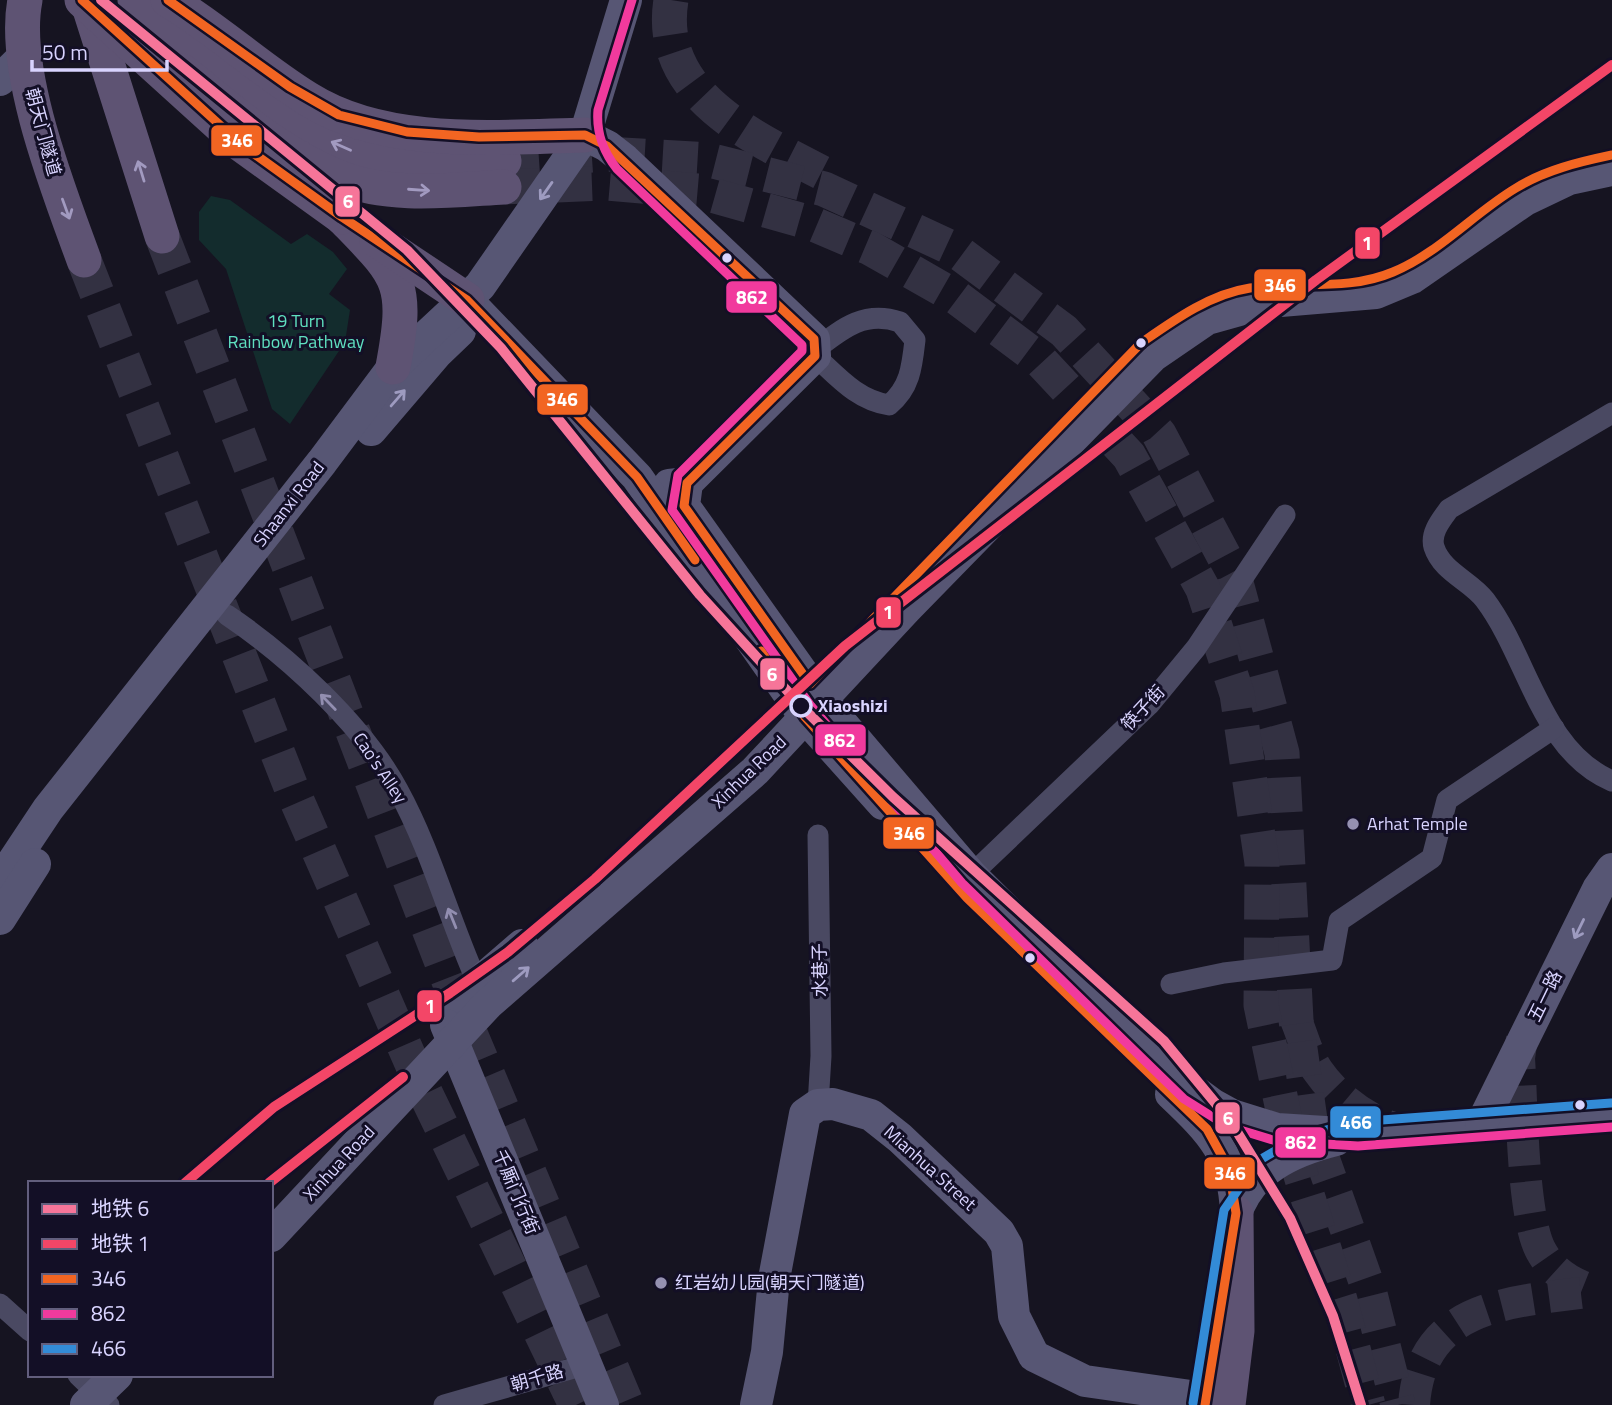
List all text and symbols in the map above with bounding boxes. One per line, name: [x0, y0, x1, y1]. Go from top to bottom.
scale bar: [32, 28, 166, 72]
text: 50 m: [42, 36, 88, 68]
street label: 朝天门隧道: [19, 85, 68, 179]
line badge: 346: [210, 124, 263, 157]
text: 346: [221, 125, 253, 154]
one-way arrow: [331, 138, 352, 151]
one-way arrow: [134, 161, 147, 183]
one-way arrow: [539, 181, 553, 201]
one-way arrow: [407, 184, 429, 197]
line badge: 6: [334, 185, 361, 218]
text: 6: [343, 186, 354, 215]
one-way arrow: [60, 197, 73, 219]
line badge: 1: [1354, 226, 1381, 260]
text: 1: [1362, 228, 1372, 257]
unlabelled marker: [720, 251, 734, 265]
line badge: 346: [1253, 268, 1307, 302]
text: 346: [1264, 270, 1296, 299]
line badge: 862: [725, 280, 778, 314]
text: 862: [736, 282, 768, 311]
park label: 19 Turn Rainbow Pathway: [227, 307, 365, 355]
unlabelled marker: [1134, 336, 1148, 350]
line badge: 346: [536, 383, 589, 416]
text: 346: [546, 384, 578, 413]
one-way arrow: [390, 389, 406, 407]
street label: Shaanxi Road: [247, 455, 331, 552]
line badge: 1: [875, 596, 902, 629]
text: 1: [883, 597, 893, 626]
line badge: 6: [759, 657, 786, 691]
text: 6: [767, 659, 778, 688]
street label: 筷子街: [1114, 679, 1171, 737]
place label: Xiaoshizi: [818, 692, 888, 719]
one-way arrow: [320, 694, 337, 711]
marker: Xiaoshizi: [790, 695, 812, 717]
line badge: 862: [814, 723, 867, 757]
text: 862: [824, 725, 856, 754]
street label: Cao's Alley: [347, 727, 414, 809]
street label: Xinhua Road: [705, 729, 792, 814]
place label: Arhat Temple: [1367, 810, 1468, 837]
line badge: 346: [882, 816, 935, 850]
marker: Arhat Temple: [1345, 816, 1361, 832]
text: 346: [893, 818, 925, 847]
one-way arrow: [444, 908, 457, 930]
one-way arrow: [1571, 918, 1585, 939]
street label: 水巷子: [806, 943, 833, 997]
unlabelled marker: [1023, 951, 1037, 965]
one-way arrow: [512, 966, 530, 982]
street label: 五一路: [1521, 966, 1569, 1026]
line badge: 1: [416, 989, 443, 1023]
text: 1: [425, 991, 435, 1020]
unlabelled marker: [1573, 1098, 1587, 1112]
line badge: 6: [1214, 1101, 1241, 1135]
text: 6: [1223, 1103, 1234, 1132]
line badge: 466: [1329, 1105, 1382, 1139]
text: 466: [1340, 1107, 1372, 1136]
street label: Xinhua Road: [296, 1119, 381, 1207]
street label: Mianhua Street: [878, 1119, 983, 1217]
line badge: 862: [1274, 1126, 1327, 1159]
text: 862: [1285, 1127, 1317, 1156]
street label: 千厮门行街: [486, 1145, 546, 1239]
line badge: 346: [1203, 1156, 1256, 1190]
text: 346: [1214, 1158, 1246, 1187]
legend: [28, 1181, 273, 1377]
text: 地铁 6: [91, 1192, 149, 1224]
text: 地铁 1: [91, 1227, 149, 1259]
text: 346: [91, 1262, 126, 1294]
place label: 红岩幼儿园(朝天门隧道): [675, 1269, 865, 1296]
marker: 红岩幼儿园(朝天门隧道): [653, 1275, 669, 1291]
text: 862: [91, 1297, 126, 1329]
text: 466: [91, 1332, 126, 1364]
street label: 朝千路: [507, 1357, 567, 1398]

